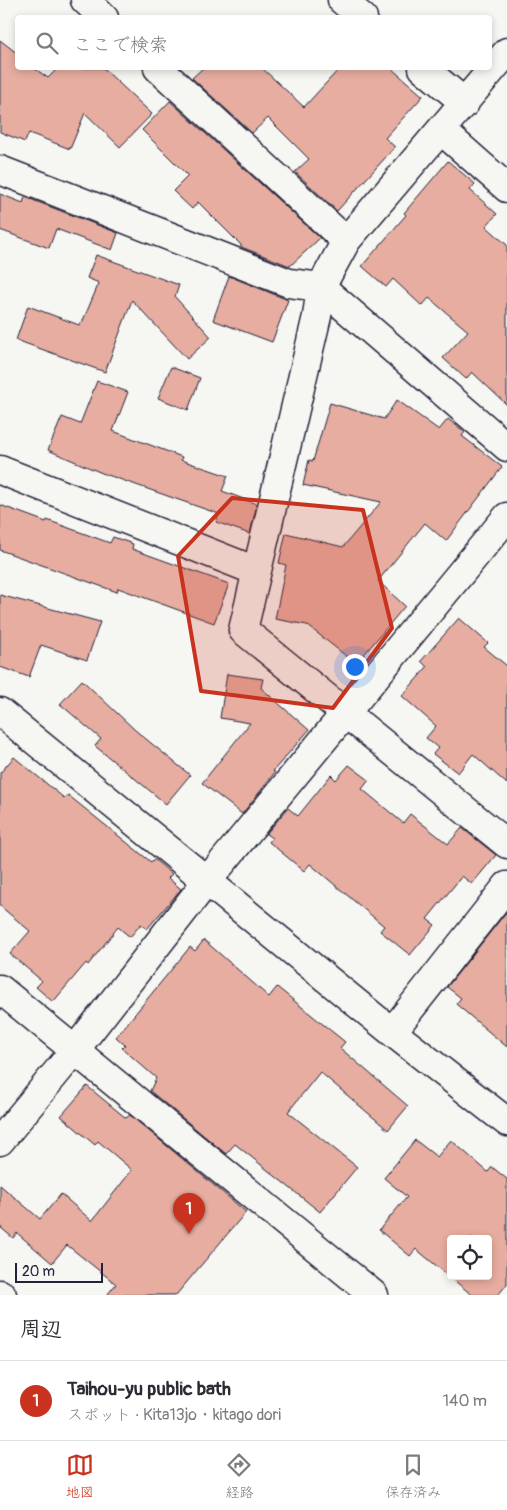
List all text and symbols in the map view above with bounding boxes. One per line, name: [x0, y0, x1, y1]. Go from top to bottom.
search box: [15, 15, 492, 70]
icon: search: [33, 29, 61, 57]
text: ここで検索: [73, 33, 168, 57]
your location: [342, 654, 368, 680]
pin: 1: [173, 1193, 205, 1234]
map controls: [447, 1235, 492, 1280]
button: locate: [447, 1235, 492, 1280]
scale bar: [15, 1260, 102, 1283]
text: 20 m: [22, 1263, 55, 1280]
text: 周辺: [20, 1316, 62, 1343]
text: Taihou-yu public bath: [67, 1377, 231, 1401]
text: 1: [33, 1391, 39, 1411]
text: 140 m: [443, 1391, 487, 1411]
text: スポット · Kita13jo・kitago dori: [67, 1405, 281, 1425]
tab: 地図: [66, 1451, 94, 1501]
tab: 経路: [225, 1451, 253, 1501]
tab: 保存済み: [385, 1451, 441, 1501]

